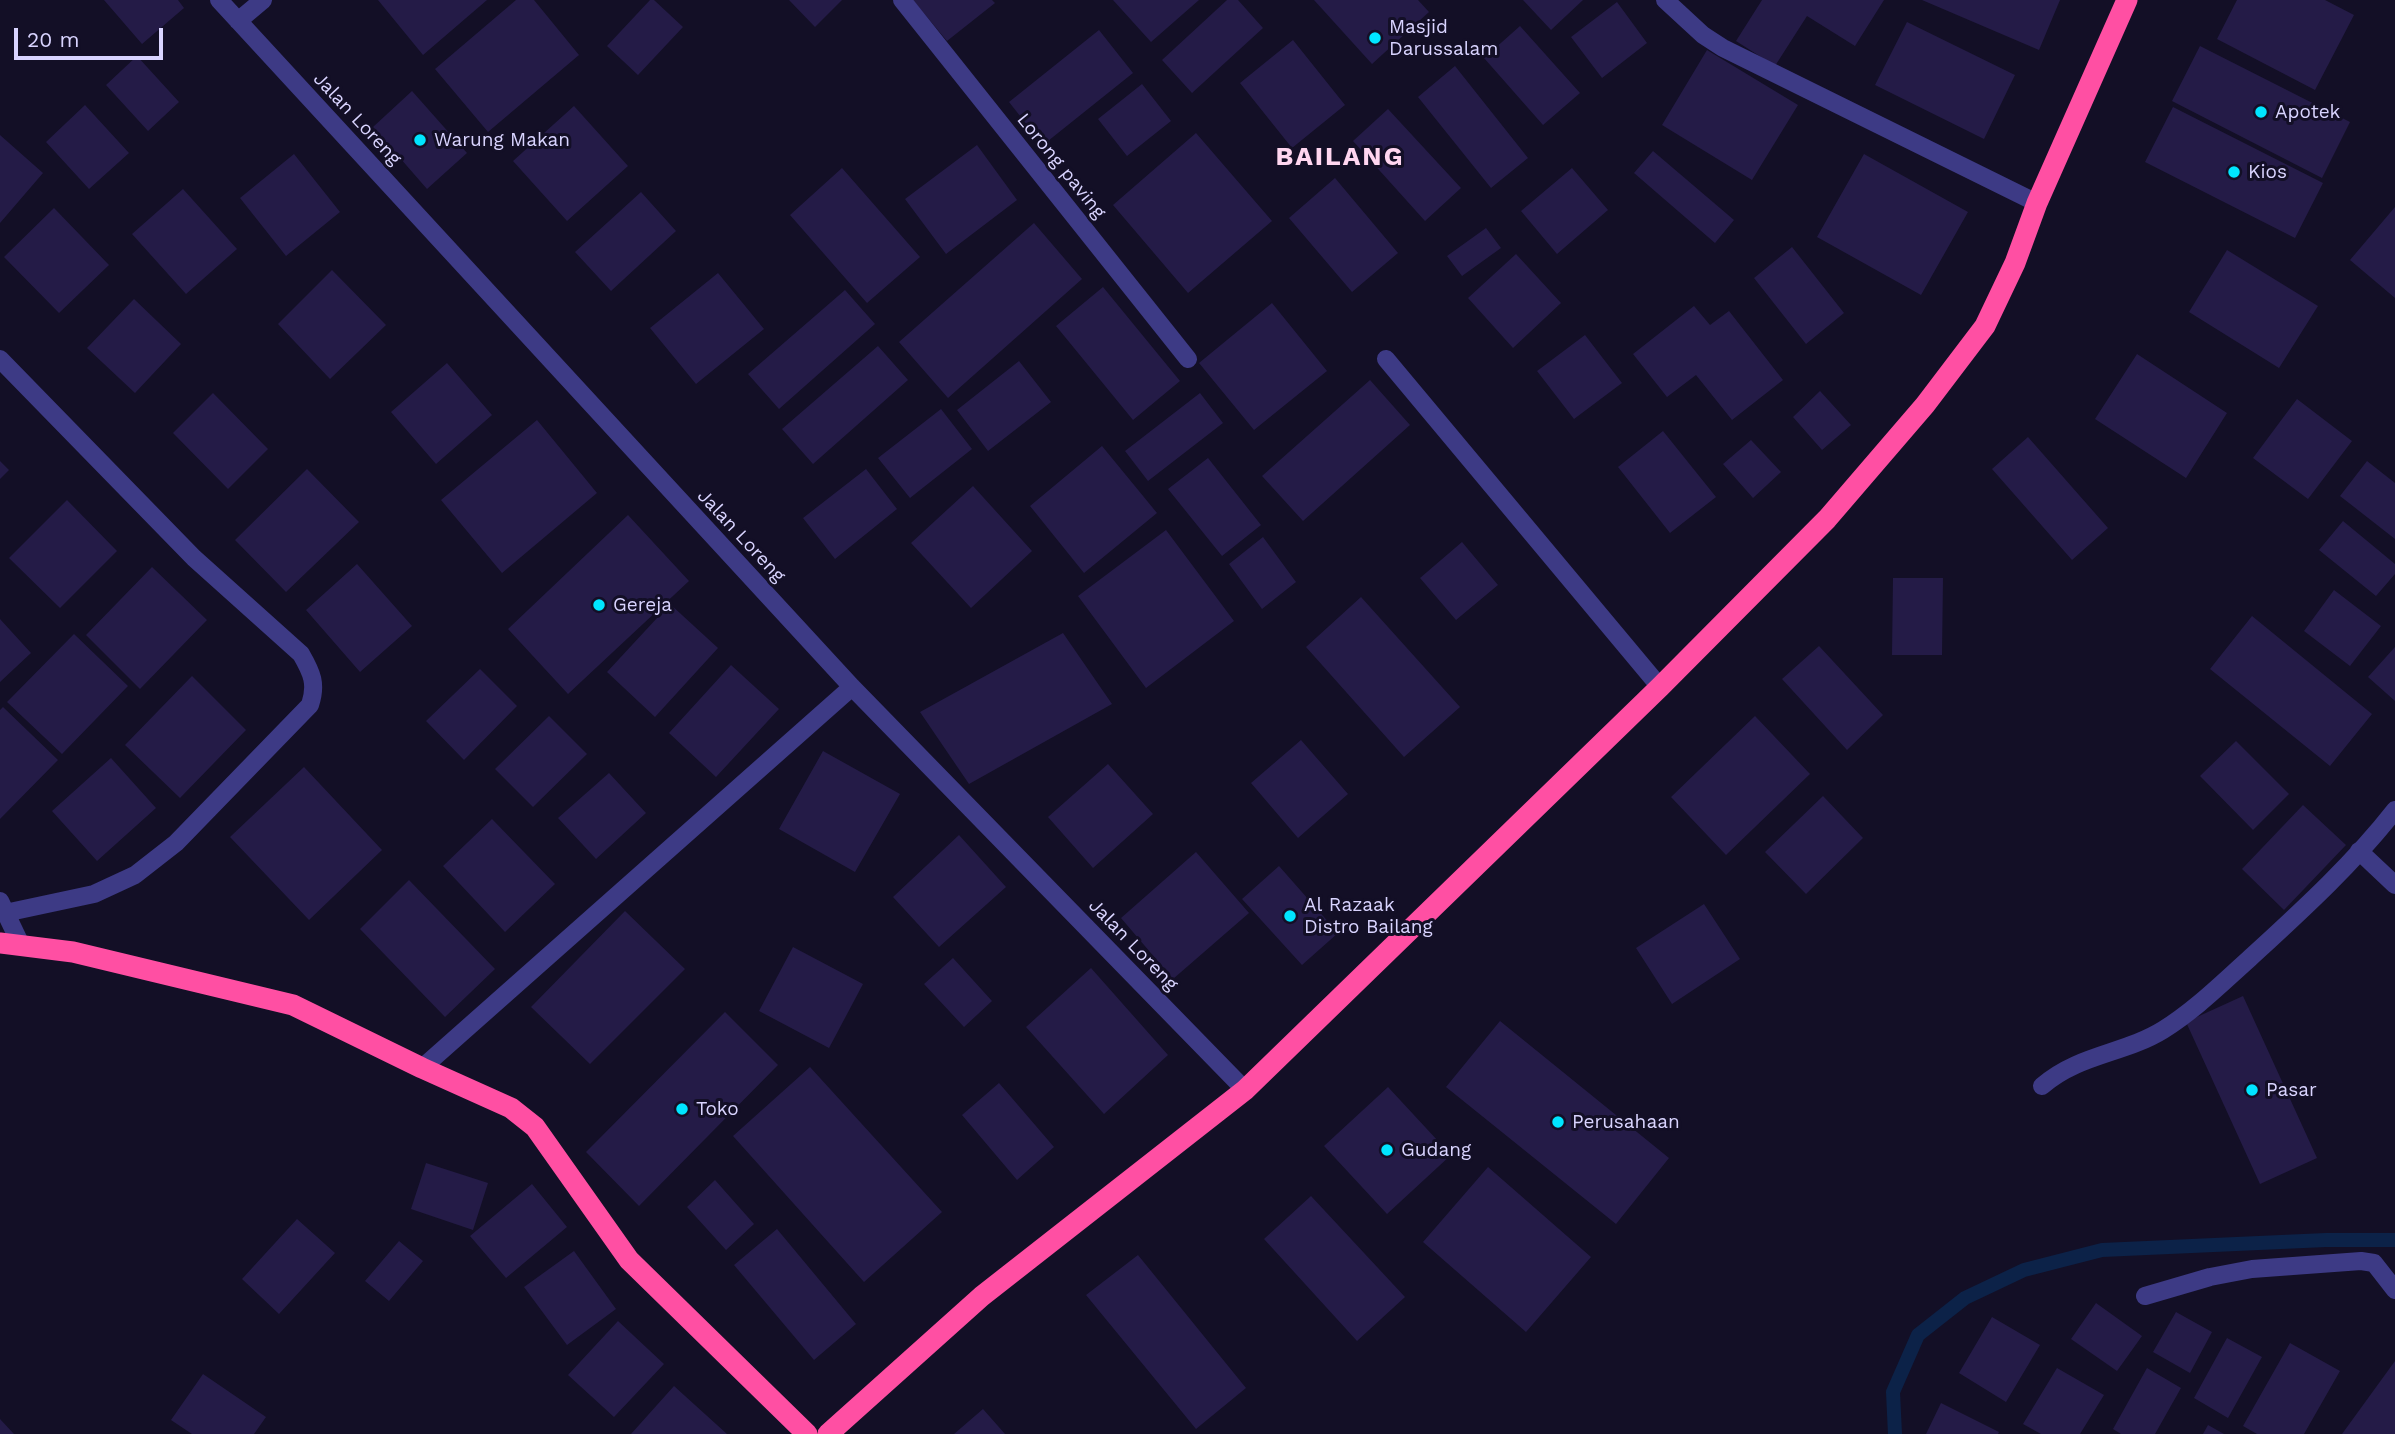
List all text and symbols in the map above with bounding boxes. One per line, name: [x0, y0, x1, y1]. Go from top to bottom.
scale bar: [18, 14, 166, 58]
place label: Masjid Darussalam: [1389, 16, 1498, 60]
text: 20 m: [27, 27, 79, 52]
marker: Masjid Darussalam: [1367, 30, 1383, 46]
street label: Jalan Loreng: [308, 68, 406, 170]
place label: Apotek: [2275, 101, 2340, 123]
marker: Apotek: [2253, 104, 2269, 120]
street label: Lorong paving: [1012, 109, 1110, 223]
place label: Warung Makan: [434, 129, 570, 151]
marker: Warung Makan: [412, 132, 428, 148]
district label: BAILANG: [1276, 141, 1404, 173]
place label: Kios: [2248, 161, 2287, 183]
marker: Kios: [2226, 164, 2242, 180]
street label: Jalan Loreng: [692, 485, 790, 587]
place label: Gereja: [613, 594, 672, 616]
marker: Gereja: [591, 597, 607, 613]
street label: Jalan Loreng: [1084, 894, 1182, 996]
place label: Al Razaak Distro Bailang: [1304, 894, 1433, 938]
marker: Al Razaak Distro Bailang: [1282, 908, 1298, 924]
place label: Pasar: [2266, 1079, 2317, 1101]
marker: Pasar: [2244, 1082, 2260, 1098]
place label: Toko: [696, 1098, 739, 1120]
marker: Toko: [674, 1101, 690, 1117]
place label: Perusahaan: [1572, 1111, 1680, 1133]
marker: Perusahaan: [1550, 1114, 1566, 1130]
place label: Gudang: [1401, 1139, 1471, 1161]
marker: Gudang: [1379, 1142, 1395, 1158]

